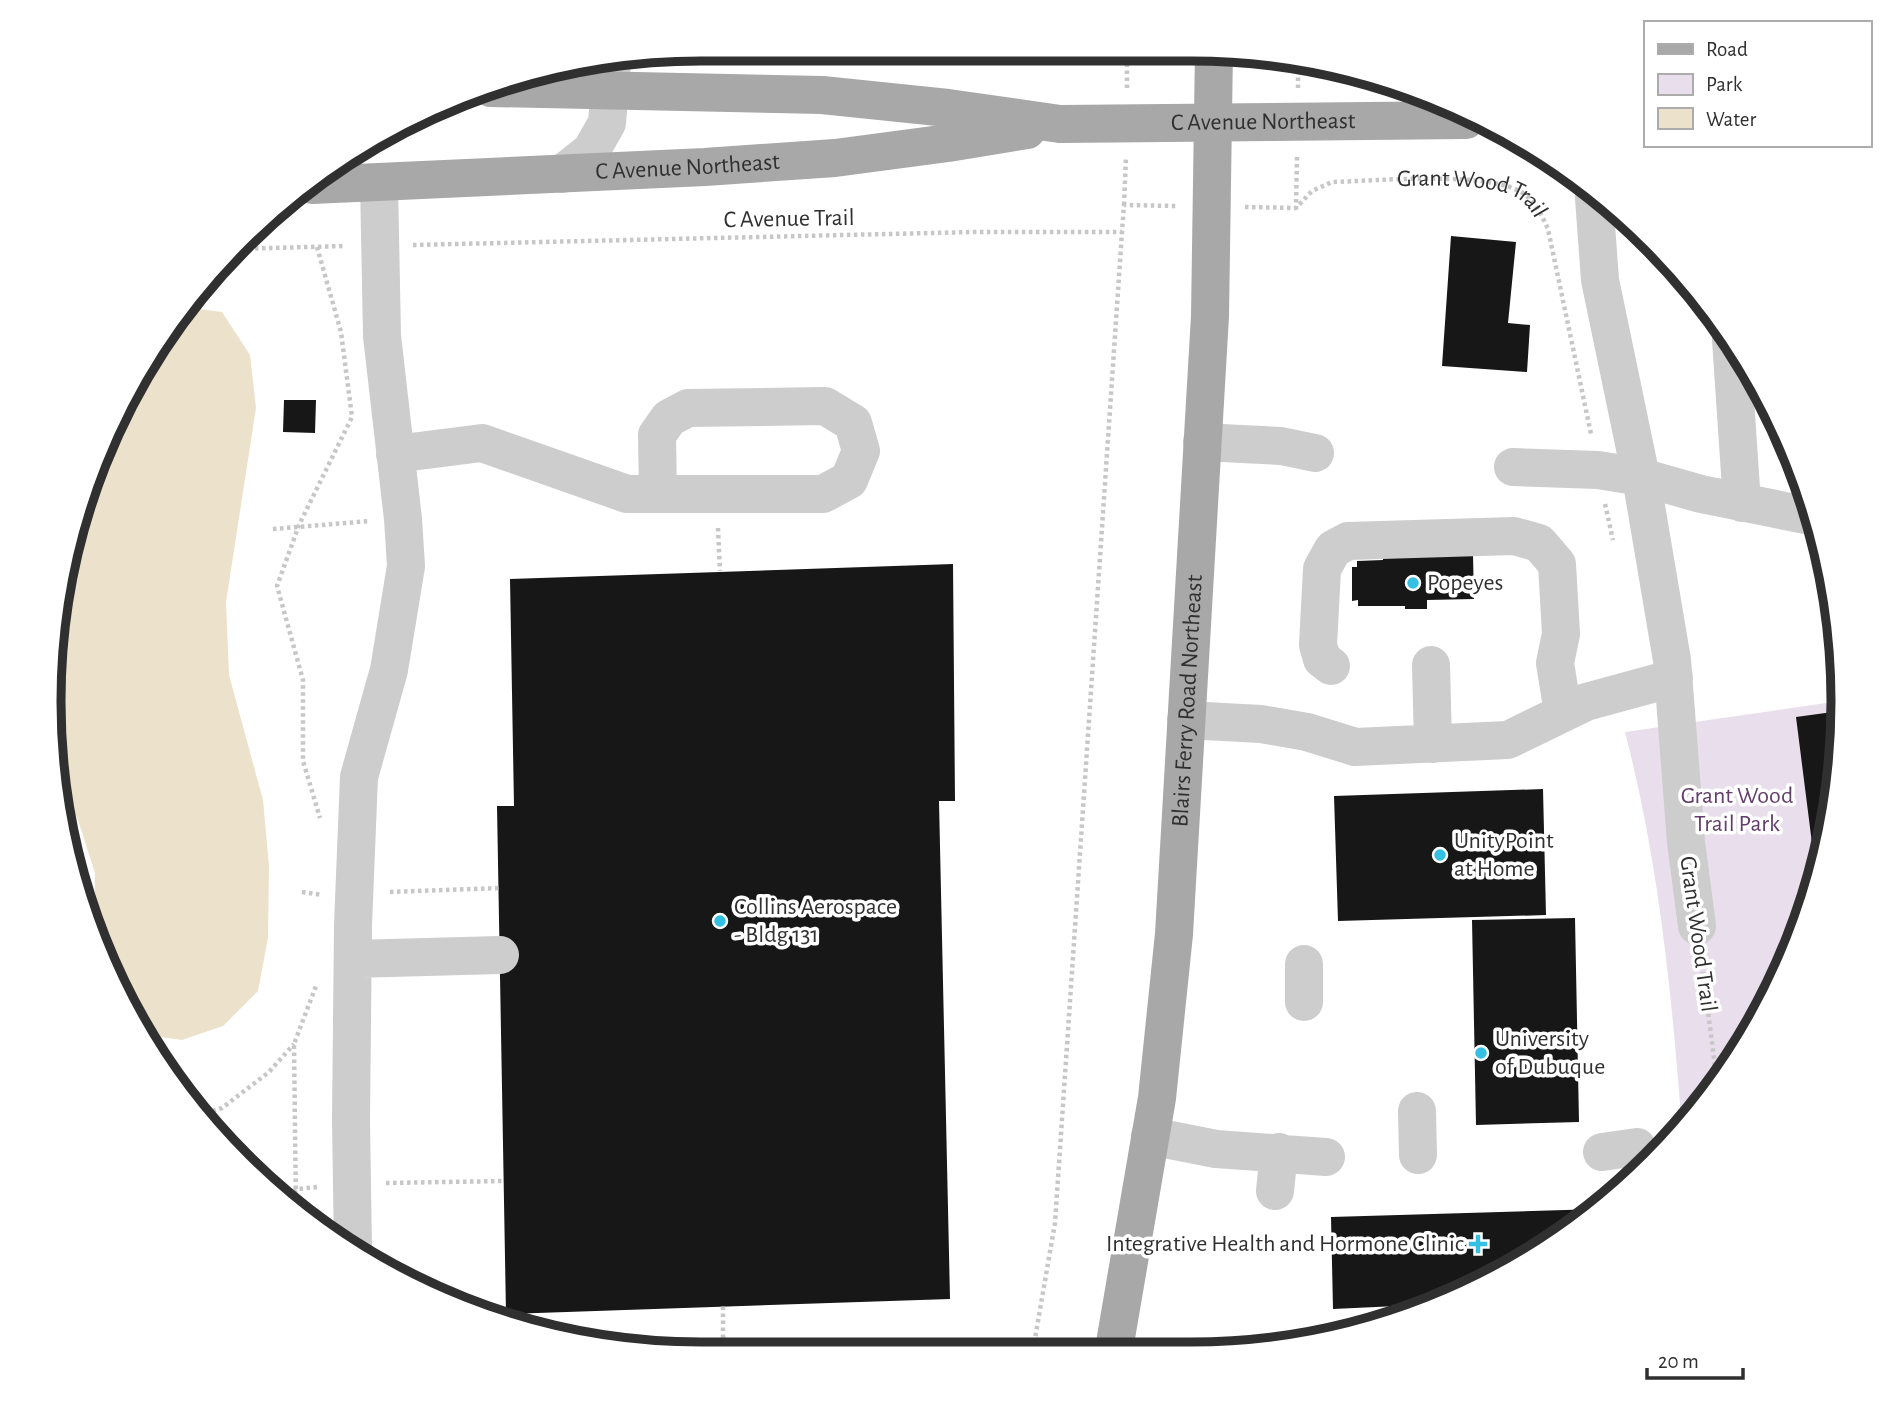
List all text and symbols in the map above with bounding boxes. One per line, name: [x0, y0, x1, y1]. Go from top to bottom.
legend: [1644, 21, 1871, 147]
text: Road: [1706, 39, 1748, 60]
text: Park: [1706, 74, 1743, 95]
street label: C Avenue Northeast: [1171, 109, 1356, 135]
text: Water: [1706, 109, 1756, 130]
street label: C Avenue Northeast: [595, 150, 781, 184]
street label: Grant Wood Trail: [1397, 167, 1552, 221]
street label: C Avenue Trail: [723, 206, 855, 232]
place label: Popeyes: [1427, 571, 1503, 595]
street label: Blairs Ferry Road Northeast: [1168, 574, 1207, 828]
marker: Popeyes: [1405, 575, 1421, 591]
park label: Grant Wood Trail Park: [1681, 784, 1793, 836]
place label: UnityPoint at Home: [1454, 829, 1554, 881]
marker: UnityPoint at Home: [1432, 847, 1448, 863]
street label: Grant Wood Trail: [1675, 855, 1721, 1013]
place label: Collins Aerospace - Bldg 131: [734, 895, 897, 947]
marker: Collins Aerospace - Bldg 131: [712, 913, 728, 929]
place label: University of Dubuque: [1495, 1027, 1605, 1079]
marker: University of Dubuque: [1473, 1045, 1489, 1061]
place label: Integrative Health and Hormone Clinic: [1106, 1232, 1464, 1256]
marker: Integrative Health and Hormone Clinic: [1470, 1236, 1486, 1252]
scale bar: [1647, 1336, 1743, 1380]
text: 20 m: [1658, 1351, 1699, 1372]

